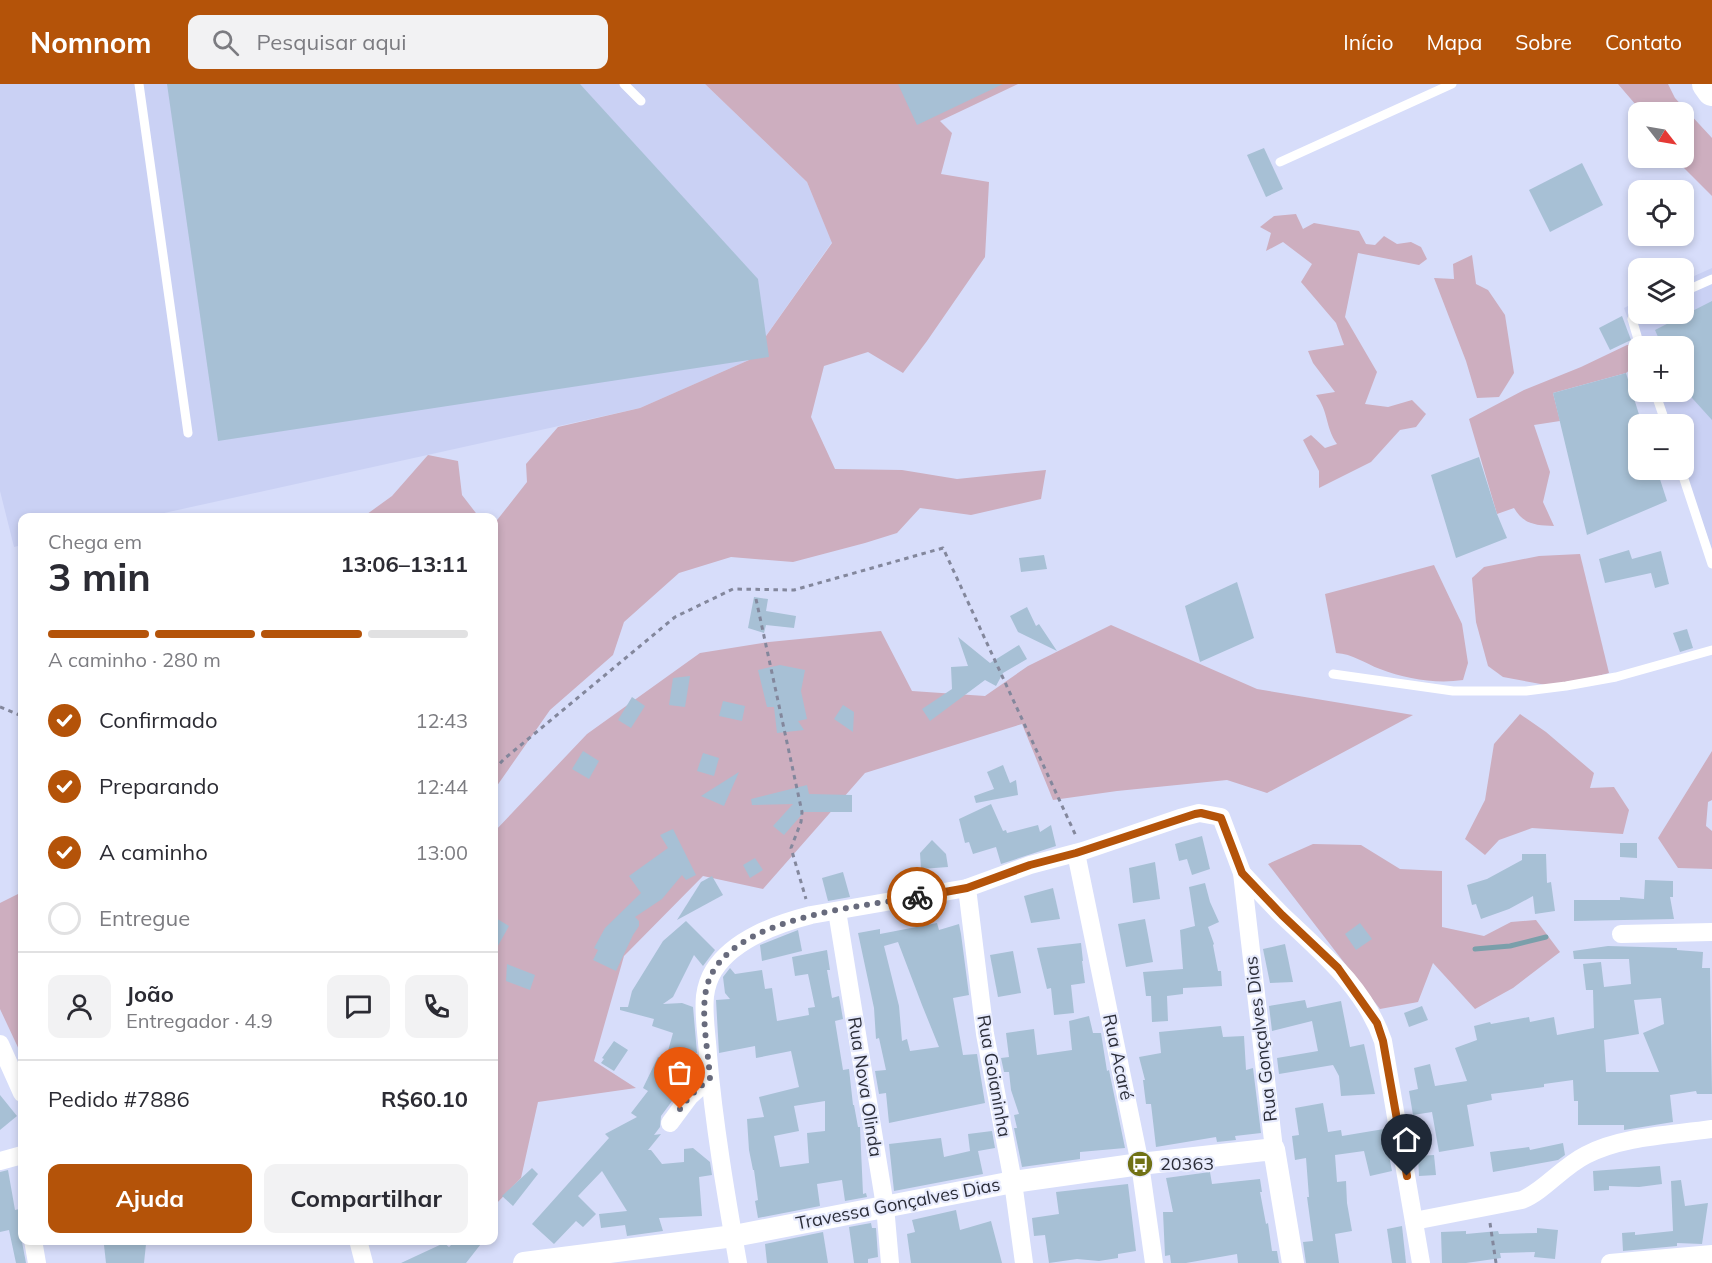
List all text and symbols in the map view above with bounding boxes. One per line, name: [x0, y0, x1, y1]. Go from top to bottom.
search box: [188, 15, 608, 69]
text: Nomnom: [30, 25, 152, 60]
icon: search: [209, 26, 242, 59]
text: Pesquisar aqui: [257, 28, 407, 56]
text: Início: [1343, 29, 1393, 55]
text: Mapa: [1426, 29, 1482, 55]
text: Sobre: [1515, 29, 1572, 55]
text: Contato: [1605, 29, 1682, 55]
north arrow: [1628, 102, 1694, 168]
map controls: [1628, 102, 1694, 480]
button: locate: [1628, 180, 1694, 246]
button: layers: [1628, 258, 1694, 324]
button: +: [1628, 336, 1694, 402]
button: −: [1628, 414, 1694, 480]
text: Chega em: [48, 529, 142, 554]
text: 13:06–13:11: [340, 550, 468, 578]
text: 3 min: [48, 552, 151, 601]
text: A caminho · 280 m: [48, 647, 221, 672]
icon: check: [48, 704, 81, 737]
text: Confirmado: [99, 706, 218, 734]
text: 12:43: [415, 708, 468, 733]
icon: check: [48, 770, 81, 803]
text: Preparando: [99, 772, 219, 800]
text: 12:44: [415, 774, 468, 799]
icon: check: [48, 836, 81, 869]
text: A caminho: [99, 838, 208, 866]
text: 13:00: [415, 840, 468, 865]
courier: [887, 867, 947, 927]
icon: bike: [901, 881, 934, 914]
text: Entregue: [99, 904, 190, 932]
street label: Rua Gonçalves Dias: [1239, 955, 1282, 1123]
button: person: [48, 975, 111, 1038]
button: chat: [327, 975, 390, 1038]
button: phone: [405, 975, 468, 1038]
text: João: [126, 980, 174, 1008]
text: Entregador · 4.9: [126, 1008, 273, 1033]
street label: Rua Acaré: [1098, 1012, 1139, 1102]
street label: Rua Goianinha: [972, 1013, 1017, 1139]
street label: Rua Nova Olinda: [843, 1015, 888, 1159]
pin: [654, 1047, 705, 1109]
icon: bag: [663, 1056, 696, 1089]
text: Pedido #7886: [48, 1085, 190, 1113]
text: R$60.10: [381, 1085, 468, 1113]
pin: [1381, 1114, 1432, 1176]
icon: home: [1390, 1123, 1423, 1156]
bus stop icon: 20363: [1125, 1149, 1155, 1179]
place label: 20363: [1160, 1152, 1214, 1175]
button: Ajuda: [48, 1164, 252, 1233]
button: Compartilhar: [264, 1164, 468, 1233]
street label: Travessa Gonçalves Dias: [794, 1172, 1002, 1235]

